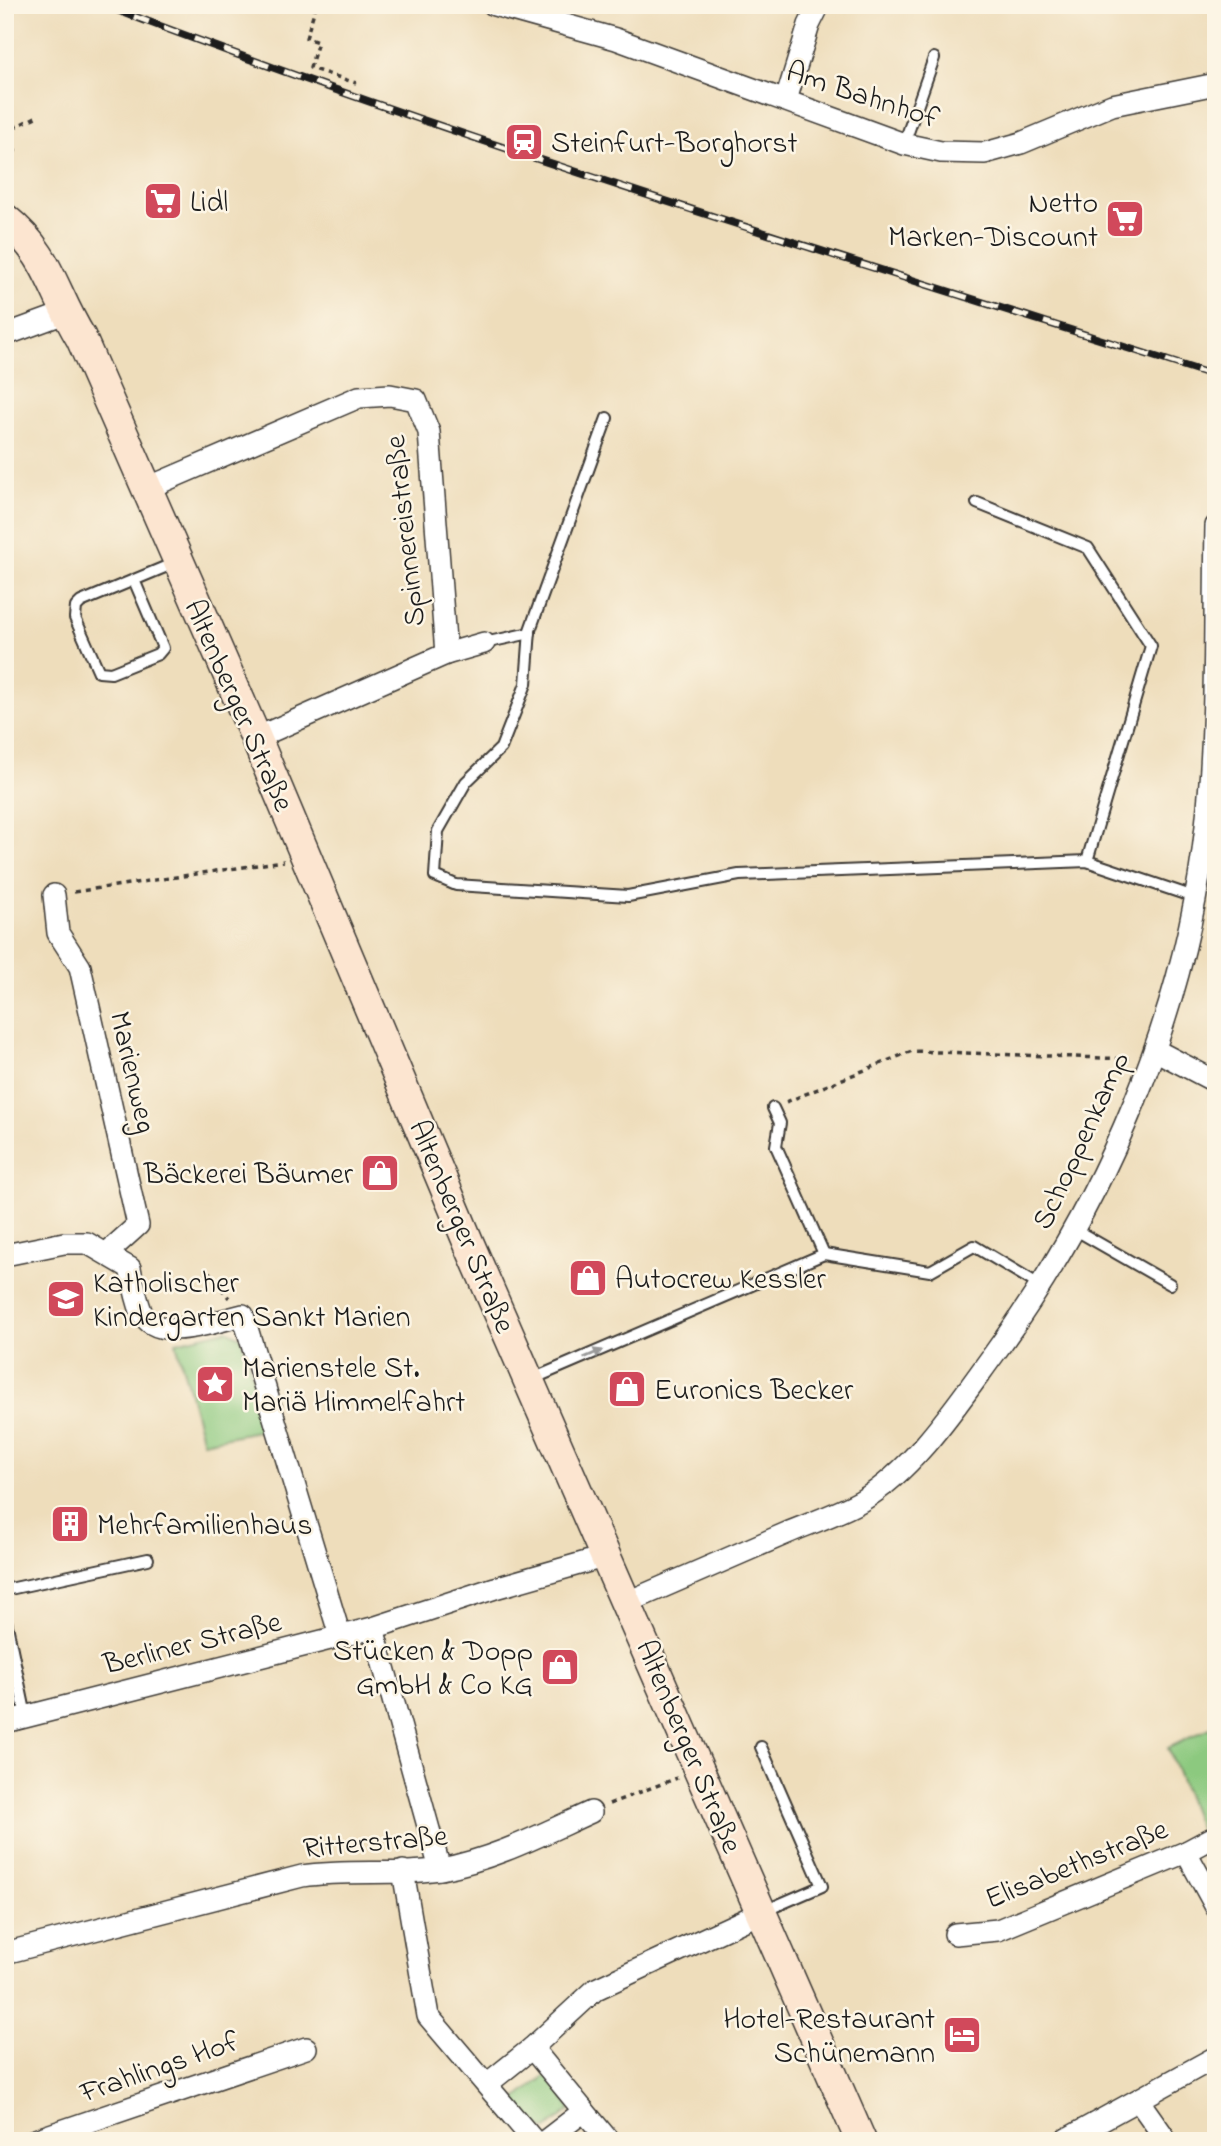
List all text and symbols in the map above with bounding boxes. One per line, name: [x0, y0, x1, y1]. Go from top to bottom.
street label: Am Bahnhof: [780, 51, 944, 142]
station icon: Steinfurt-Borghorst: [503, 121, 545, 163]
place label: Steinfurt-Borghorst: [551, 123, 797, 167]
supermarket icon: Lidl: [142, 180, 184, 222]
place label: Lidl: [190, 182, 228, 226]
place label: Netto Marken-Discount: [888, 183, 1098, 261]
supermarket icon: Netto Marken-Discount: [1104, 198, 1146, 240]
street label: Spinnereistraße: [375, 432, 439, 629]
street label: Altenberger Straße: [171, 593, 304, 820]
street label: Marienweg: [96, 1007, 166, 1138]
street label: Schoppenkamp: [1022, 1045, 1143, 1238]
street label: Altenberger Straße: [395, 1114, 525, 1341]
shop icon: Bäckerei Bäumer: [359, 1152, 401, 1194]
place label: Bäckerei Bäumer: [143, 1154, 354, 1198]
shop icon: Autocrew Kessler: [567, 1257, 609, 1299]
place label: Autocrew Kessler: [615, 1259, 826, 1303]
place label: Katholischer Kindergarten Sankt Marien: [93, 1263, 410, 1341]
school or university icon: Katholischer Kindergarten Sankt Marien: [45, 1278, 87, 1320]
place label: Marienstele St. Mariä Himmelfahrt: [242, 1348, 465, 1426]
one-way arrow: [583, 1348, 604, 1359]
place icon: Marienstele St. Mariä Himmelfahrt: [194, 1363, 236, 1405]
shop icon: Euronics Becker: [606, 1368, 648, 1410]
place label: Euronics Becker: [654, 1370, 854, 1414]
building icon: Mehrfamilienhaus: [49, 1503, 91, 1545]
place label: Mehrfamilienhaus: [97, 1505, 312, 1549]
street label: Berliner Straße: [98, 1601, 287, 1689]
place label: Stücken & Dopp GmbH & Co KG: [333, 1631, 533, 1709]
street label: Altenberger Straße: [622, 1634, 752, 1861]
shop icon: Stücken & Dopp GmbH & Co KG: [539, 1646, 581, 1688]
street label: Elisabethstraße: [979, 1809, 1176, 1922]
street label: Ritterstraße: [301, 1816, 450, 1872]
place label: Hotel-Restaurant Schünemann: [723, 1999, 935, 2077]
hotel icon: Hotel-Restaurant Schünemann: [941, 2014, 983, 2056]
street label: Frahlings Hof: [74, 2021, 245, 2117]

